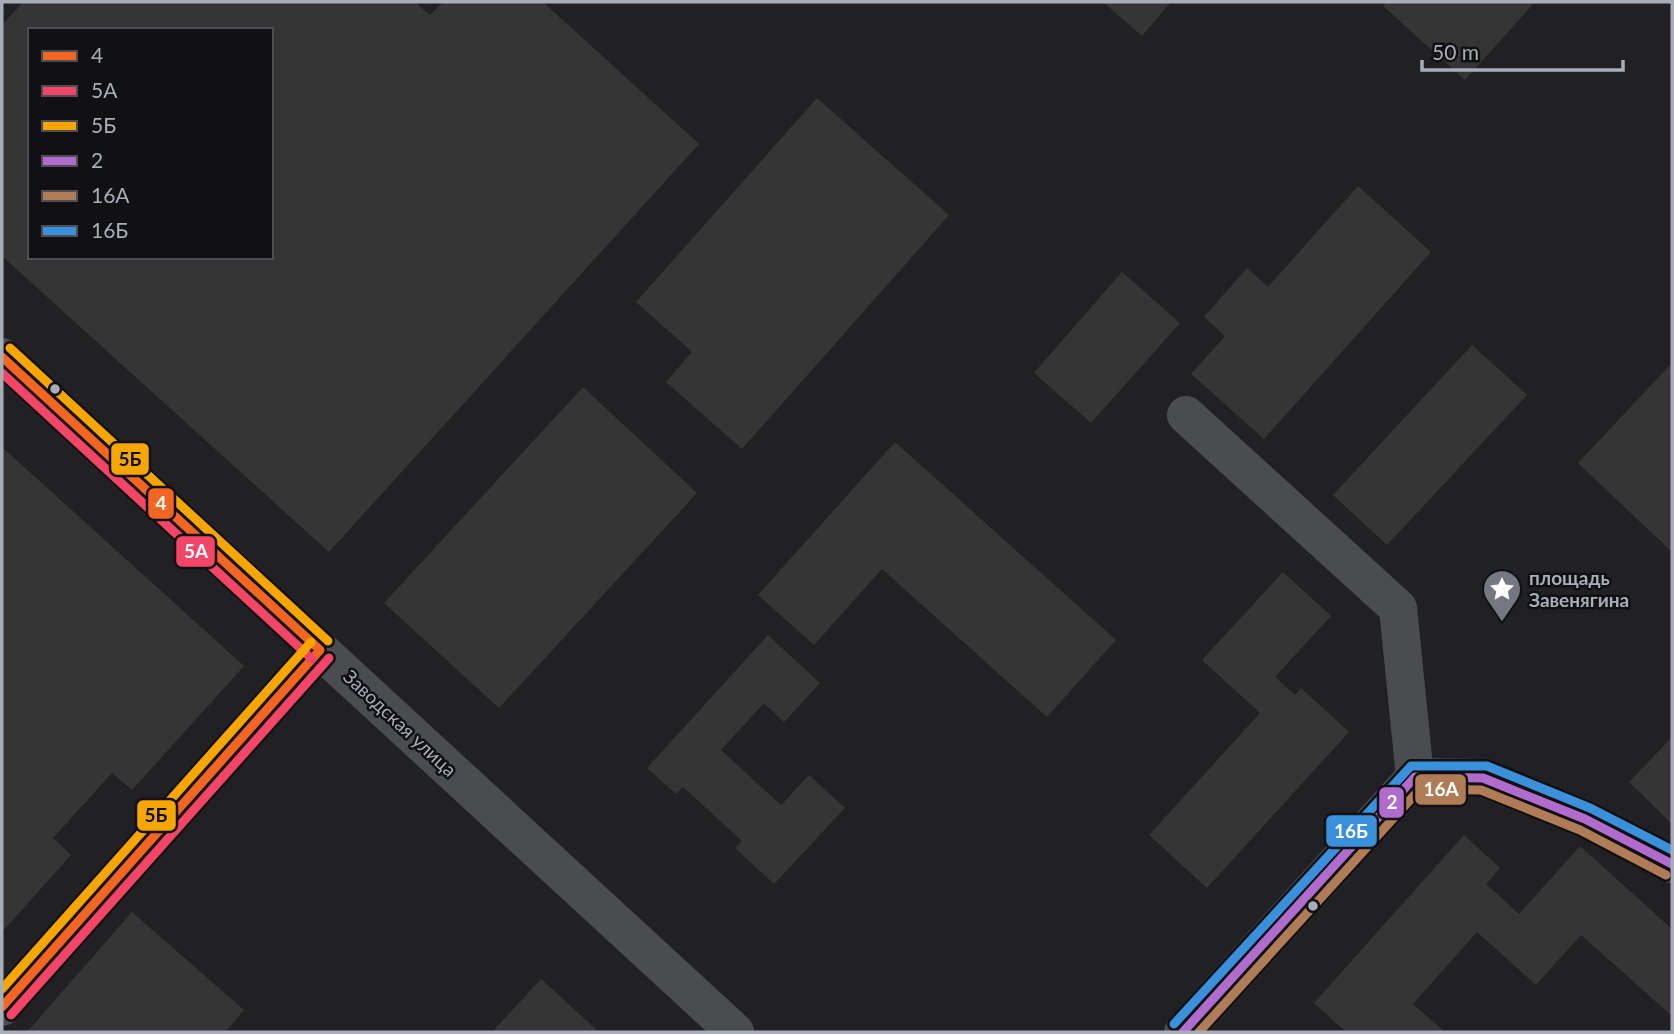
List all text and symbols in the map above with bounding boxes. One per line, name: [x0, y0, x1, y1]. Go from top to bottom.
legend: [28, 28, 273, 259]
scale bar: [1422, 28, 1623, 72]
text: 50 m: [1432, 39, 1479, 64]
text: 4: [91, 42, 103, 67]
text: 5А: [91, 77, 118, 102]
text: 5Б: [91, 112, 116, 137]
text: 2: [91, 147, 103, 172]
text: 16А: [91, 182, 130, 207]
text: 16Б: [91, 217, 128, 242]
unlabelled marker: [48, 382, 62, 396]
line badge: 5Б: [110, 442, 150, 476]
text: 5Б: [119, 447, 142, 470]
line badge: 4: [147, 487, 175, 520]
text: 4: [155, 491, 167, 514]
line badge: 5А: [175, 535, 216, 568]
text: 5А: [184, 539, 209, 562]
place label: площадь Завенягина: [1529, 566, 1629, 611]
place icon: площадь Завенягина: [1481, 568, 1523, 623]
street label: Заводская улица: [339, 664, 462, 781]
line badge: 16А: [1414, 773, 1467, 806]
text: 16А: [1423, 777, 1459, 800]
line badge: 2: [1378, 786, 1405, 819]
text: 2: [1386, 790, 1398, 813]
line badge: 5Б: [136, 799, 177, 832]
text: 5Б: [145, 803, 168, 826]
line badge: 16Б: [1325, 814, 1378, 848]
text: 16Б: [1334, 819, 1368, 842]
unlabelled marker: [1306, 899, 1320, 913]

